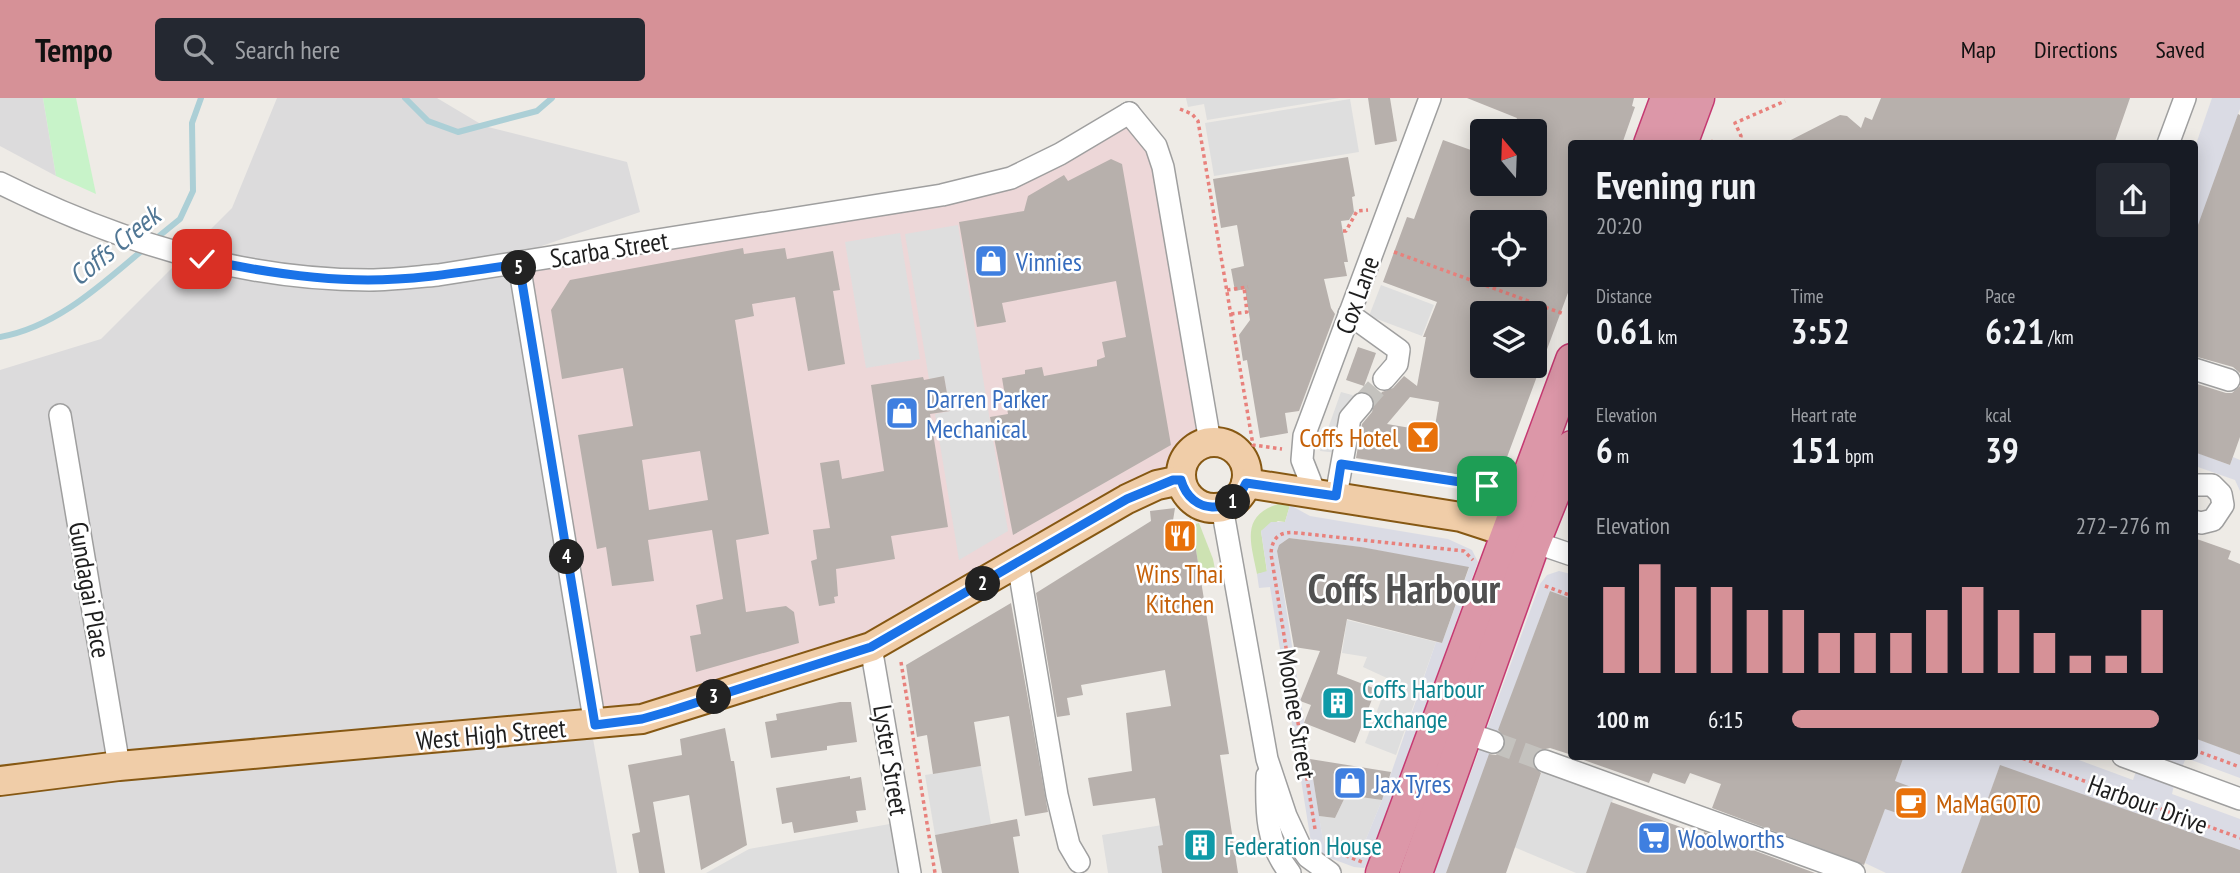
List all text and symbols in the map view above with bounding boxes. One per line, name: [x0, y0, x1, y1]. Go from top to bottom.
search box: [155, 18, 645, 81]
text: Tempo: [35, 28, 113, 71]
icon: search: [179, 30, 217, 68]
text: Search here: [235, 33, 340, 66]
text: Map: [1961, 34, 1996, 65]
text: Directions: [2034, 34, 2118, 65]
text: Saved: [2156, 34, 2205, 65]
north arrow: [1470, 119, 1547, 196]
map controls: [1470, 119, 1547, 378]
text: Evening run: [1596, 160, 1756, 209]
button: share: [2096, 163, 2170, 237]
water label: Coffs Creek: [61, 195, 170, 293]
button: locate: [1470, 210, 1547, 287]
text: 20:20: [1596, 211, 1642, 240]
street label: Scarba Street: [548, 223, 670, 275]
pin: [172, 229, 232, 289]
icon: check: [183, 240, 221, 278]
shop icon: Vinnies: [972, 242, 1010, 280]
place label: Vinnies: [1015, 245, 1082, 278]
pin: 5: [502, 250, 536, 286]
street label: Cox Lane: [1328, 252, 1386, 338]
text: 5: [514, 255, 523, 279]
text: Distance: [1596, 284, 1652, 308]
text: Time: [1791, 284, 1824, 308]
text: Pace: [1985, 284, 2015, 308]
button: layers: [1470, 301, 1547, 378]
text: 0.61: [1596, 308, 1654, 354]
text: 3:52: [1791, 308, 1850, 354]
text: 6:21: [1985, 308, 2044, 354]
text: km: [1654, 325, 1677, 349]
text: /km: [2044, 325, 2074, 349]
place label: Darren Parker Mechanical: [926, 382, 1048, 445]
shop icon: Darren Parker Mechanical: [883, 394, 921, 432]
text: Elevation: [1596, 403, 1657, 427]
text: Heart rate: [1791, 403, 1857, 427]
text: kcal: [1985, 403, 2011, 427]
bar icon: Coffs Hotel: [1404, 418, 1442, 456]
place label: Coffs Hotel: [1299, 421, 1398, 454]
text: 6: [1596, 427, 1613, 473]
text: 151: [1791, 427, 1841, 473]
text: 39: [1985, 427, 2019, 473]
text: m: [1613, 444, 1629, 468]
text: bpm: [1841, 444, 1874, 468]
pin: [1457, 456, 1517, 516]
icon: arrive: [1468, 467, 1506, 505]
pin: 1: [1216, 484, 1250, 520]
text: 1: [1228, 489, 1237, 513]
text: Elevation: [1596, 511, 1670, 540]
text: 272–276 m: [2076, 511, 2170, 540]
restaurant icon: Wins Thai Kitchen: [1161, 517, 1199, 555]
street label: Gundagai Place: [62, 519, 118, 661]
pin: 4: [550, 540, 584, 574]
text: 4: [562, 544, 571, 568]
place label: Wins Thai Kitchen: [1136, 557, 1224, 620]
district label: Coffs Harbour: [1308, 562, 1501, 614]
pin: 2: [965, 566, 1000, 602]
text: 2: [978, 571, 987, 595]
street label: Moonee Street: [1270, 647, 1324, 781]
place label: Coffs Harbour Exchange: [1362, 672, 1484, 735]
pin: 3: [696, 680, 732, 714]
text: 3: [709, 684, 718, 708]
building icon: Coffs Harbour Exchange: [1319, 684, 1357, 722]
street label: Lyster Street: [866, 702, 916, 818]
text: 100 m: [1596, 705, 1649, 734]
text: 6:15: [1708, 705, 1744, 734]
street label: West High Street: [415, 711, 567, 757]
shop icon: Jax Tyres: [1331, 764, 1369, 802]
place label: Jax Tyres: [1373, 767, 1451, 800]
street label: Harbour Drive: [2084, 767, 2212, 841]
cafe icon: MaMaGOTO: [1892, 784, 1930, 822]
place label: MaMaGOTO: [1936, 787, 2041, 820]
supermarket icon: Woolworths: [1635, 819, 1673, 857]
place label: Woolworths: [1678, 822, 1785, 855]
building icon: Federation House: [1181, 826, 1219, 864]
place label: Federation House: [1224, 829, 1382, 862]

